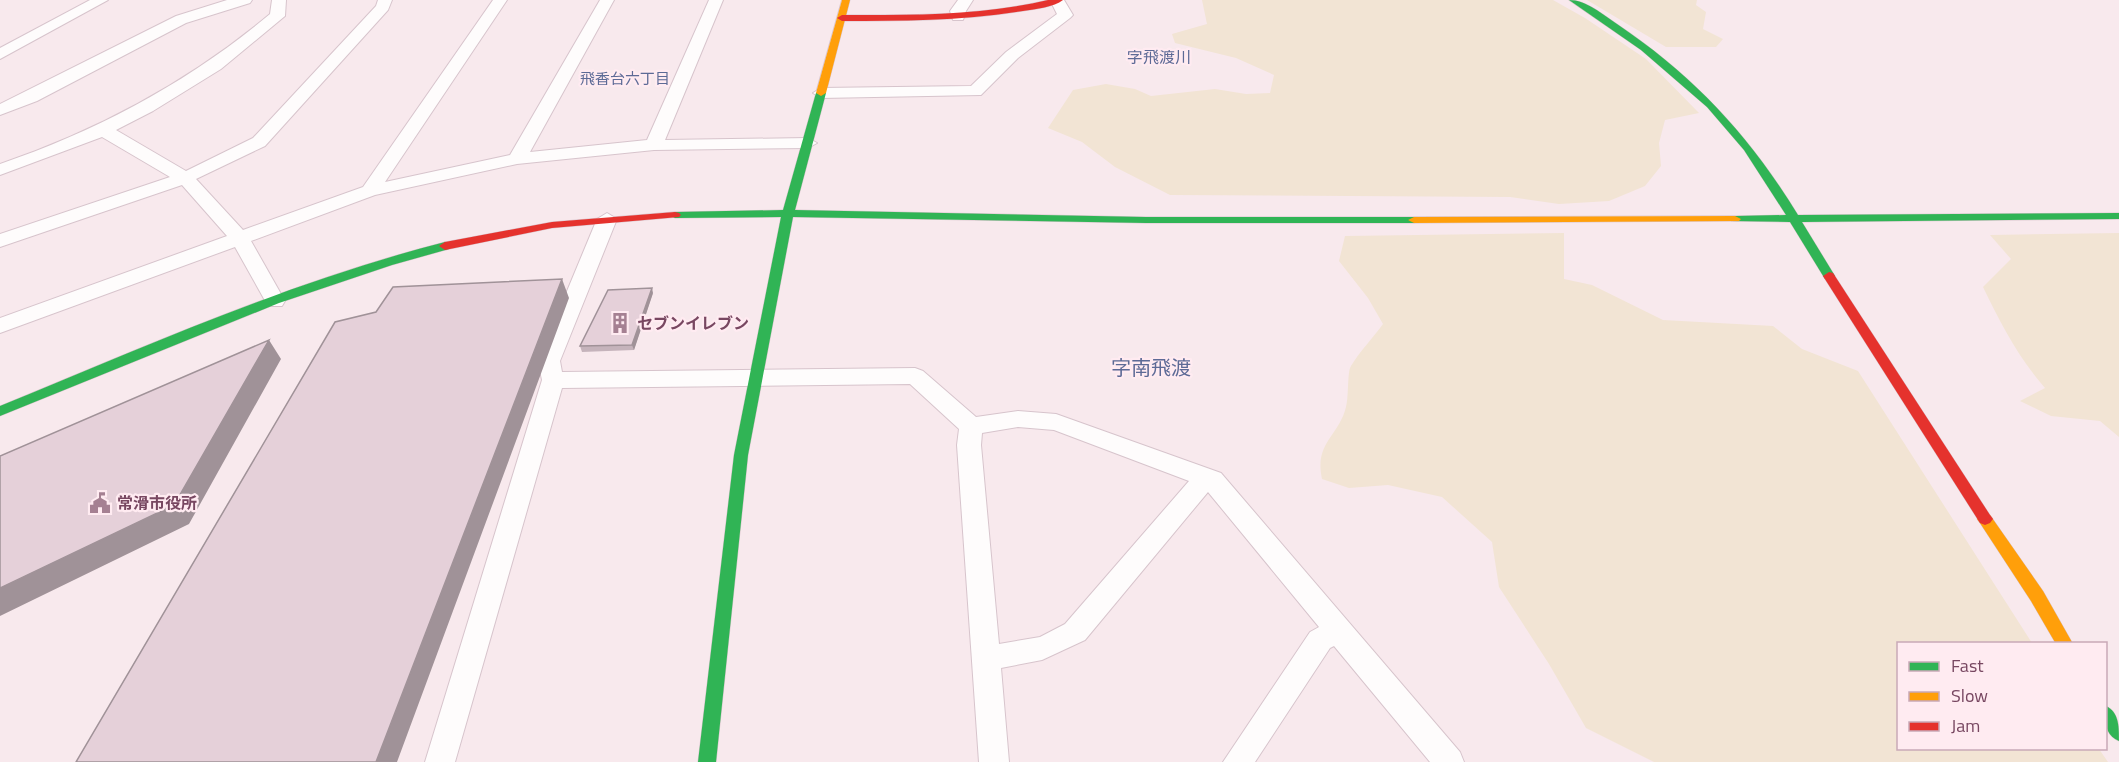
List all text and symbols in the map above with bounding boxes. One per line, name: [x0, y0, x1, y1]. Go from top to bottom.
district label: 字飛渡川: [1127, 45, 1191, 69]
district label: 飛香台六丁目: [580, 67, 670, 90]
building icon: セブンイレブン: [608, 311, 632, 335]
place label: セブンイレブン: [637, 311, 749, 335]
district label: 字南飛渡: [1111, 352, 1191, 383]
public building icon: 常滑市役所: [88, 491, 112, 515]
place label: 常滑市役所: [117, 491, 197, 515]
legend: [1897, 642, 2107, 750]
text: Fast: [1951, 652, 1984, 679]
text: Slow: [1951, 682, 1988, 709]
text: Jam: [1951, 712, 1980, 739]

